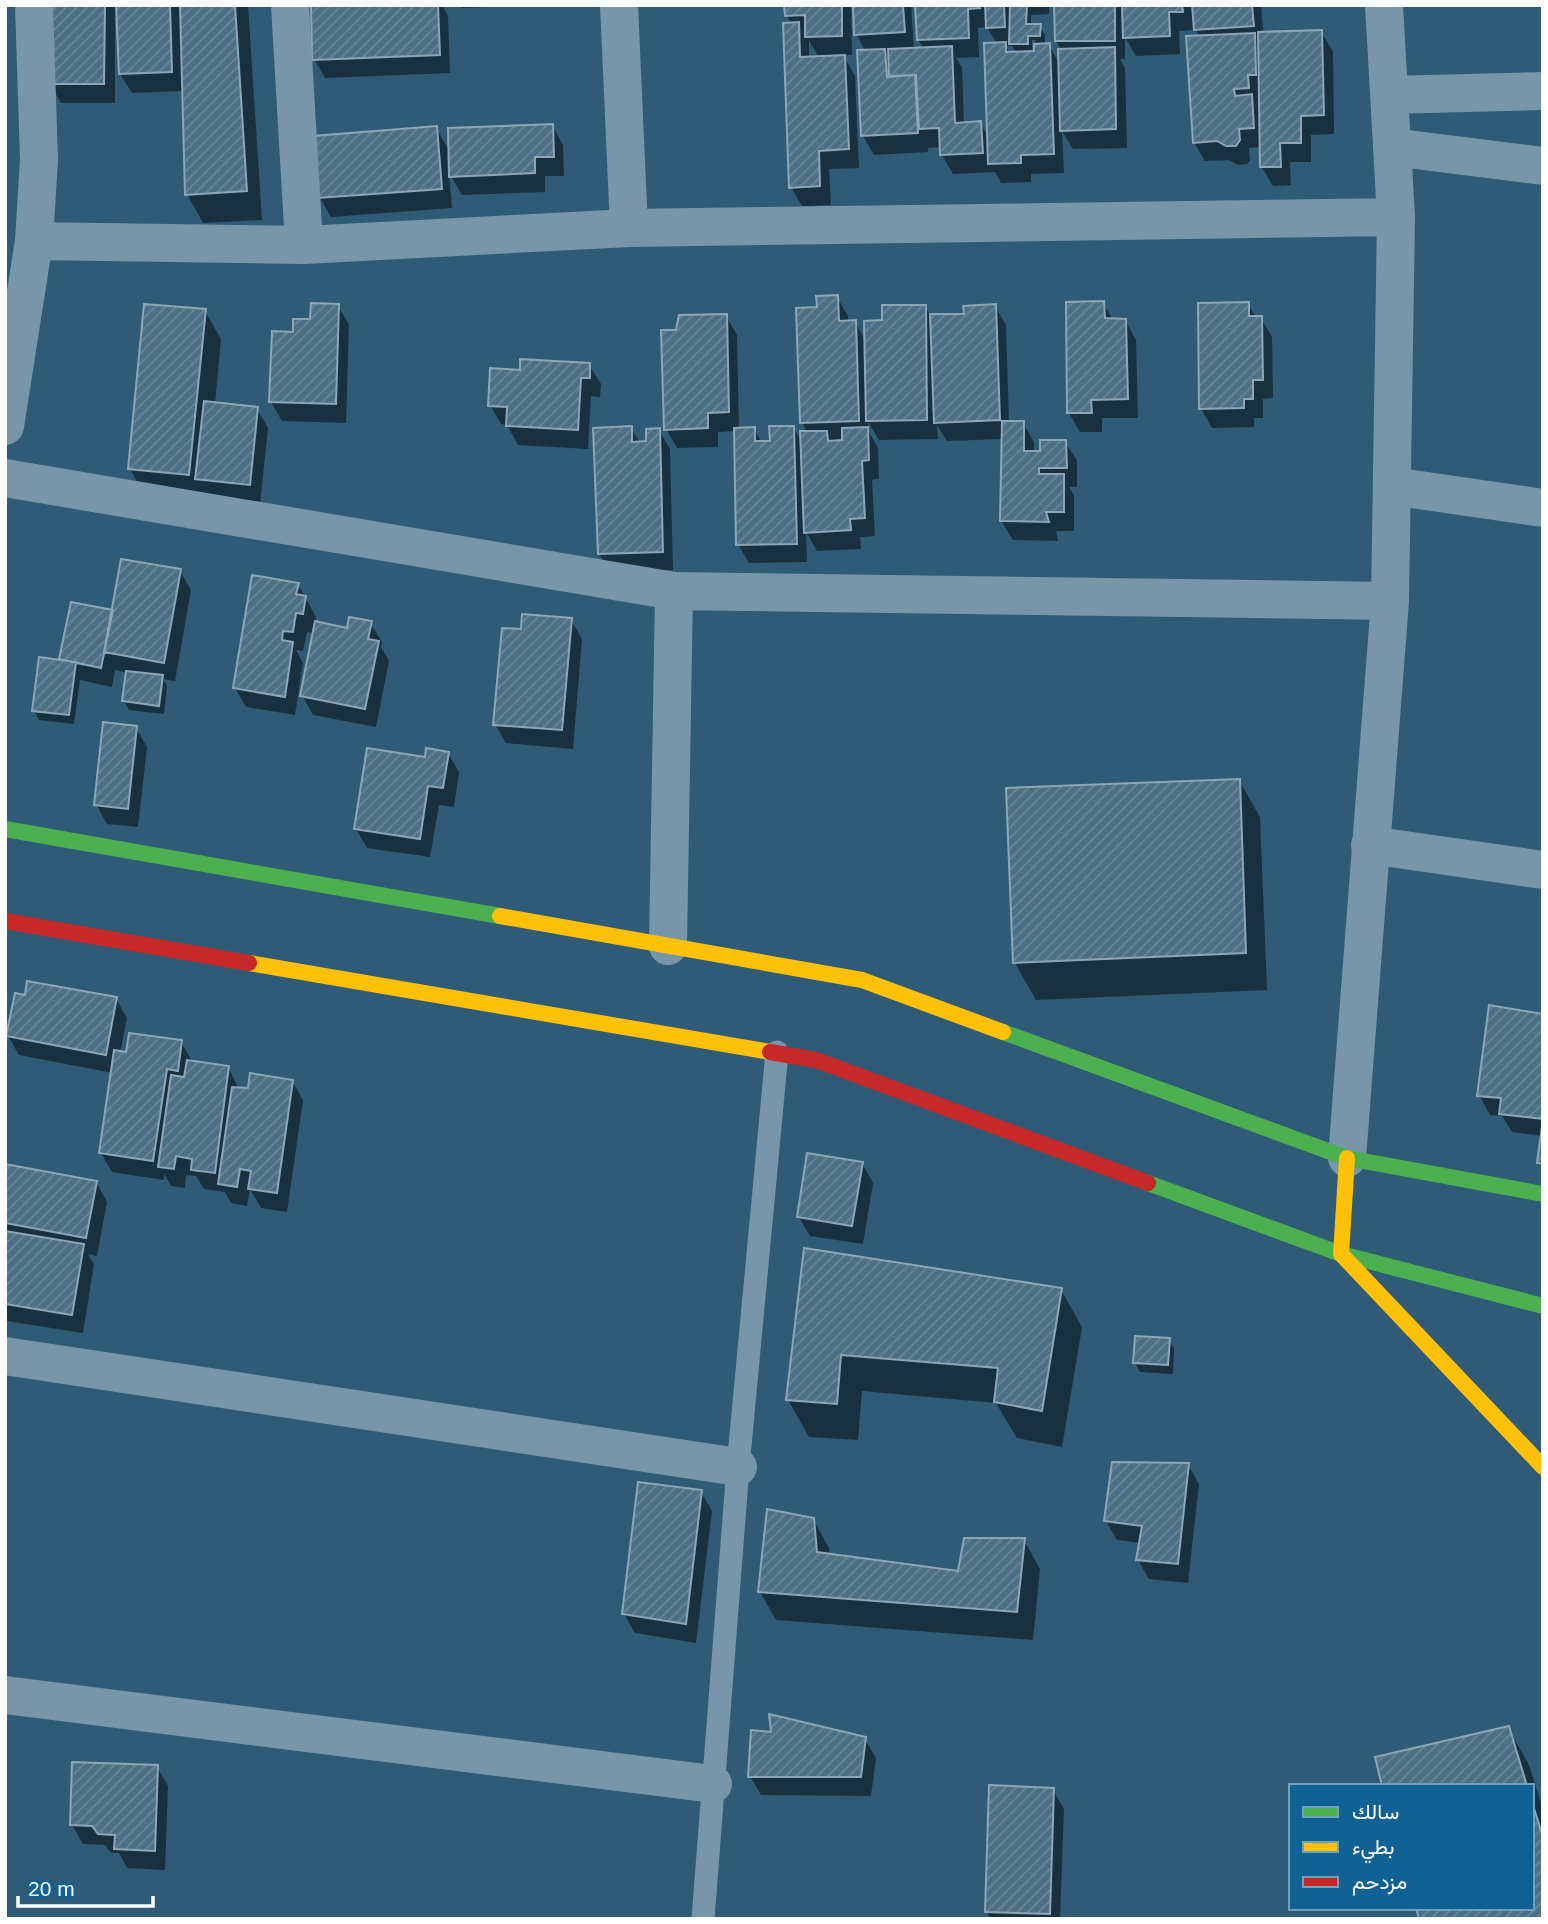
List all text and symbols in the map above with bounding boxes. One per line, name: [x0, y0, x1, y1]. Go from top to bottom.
legend: [1289, 1784, 1534, 1910]
text: سالك: [1352, 1800, 1399, 1823]
text: بطيء: [1352, 1835, 1395, 1864]
scale bar: [18, 1864, 152, 1908]
text: مزدحم: [1352, 1870, 1407, 1896]
text: 20 m: [28, 1877, 75, 1900]

